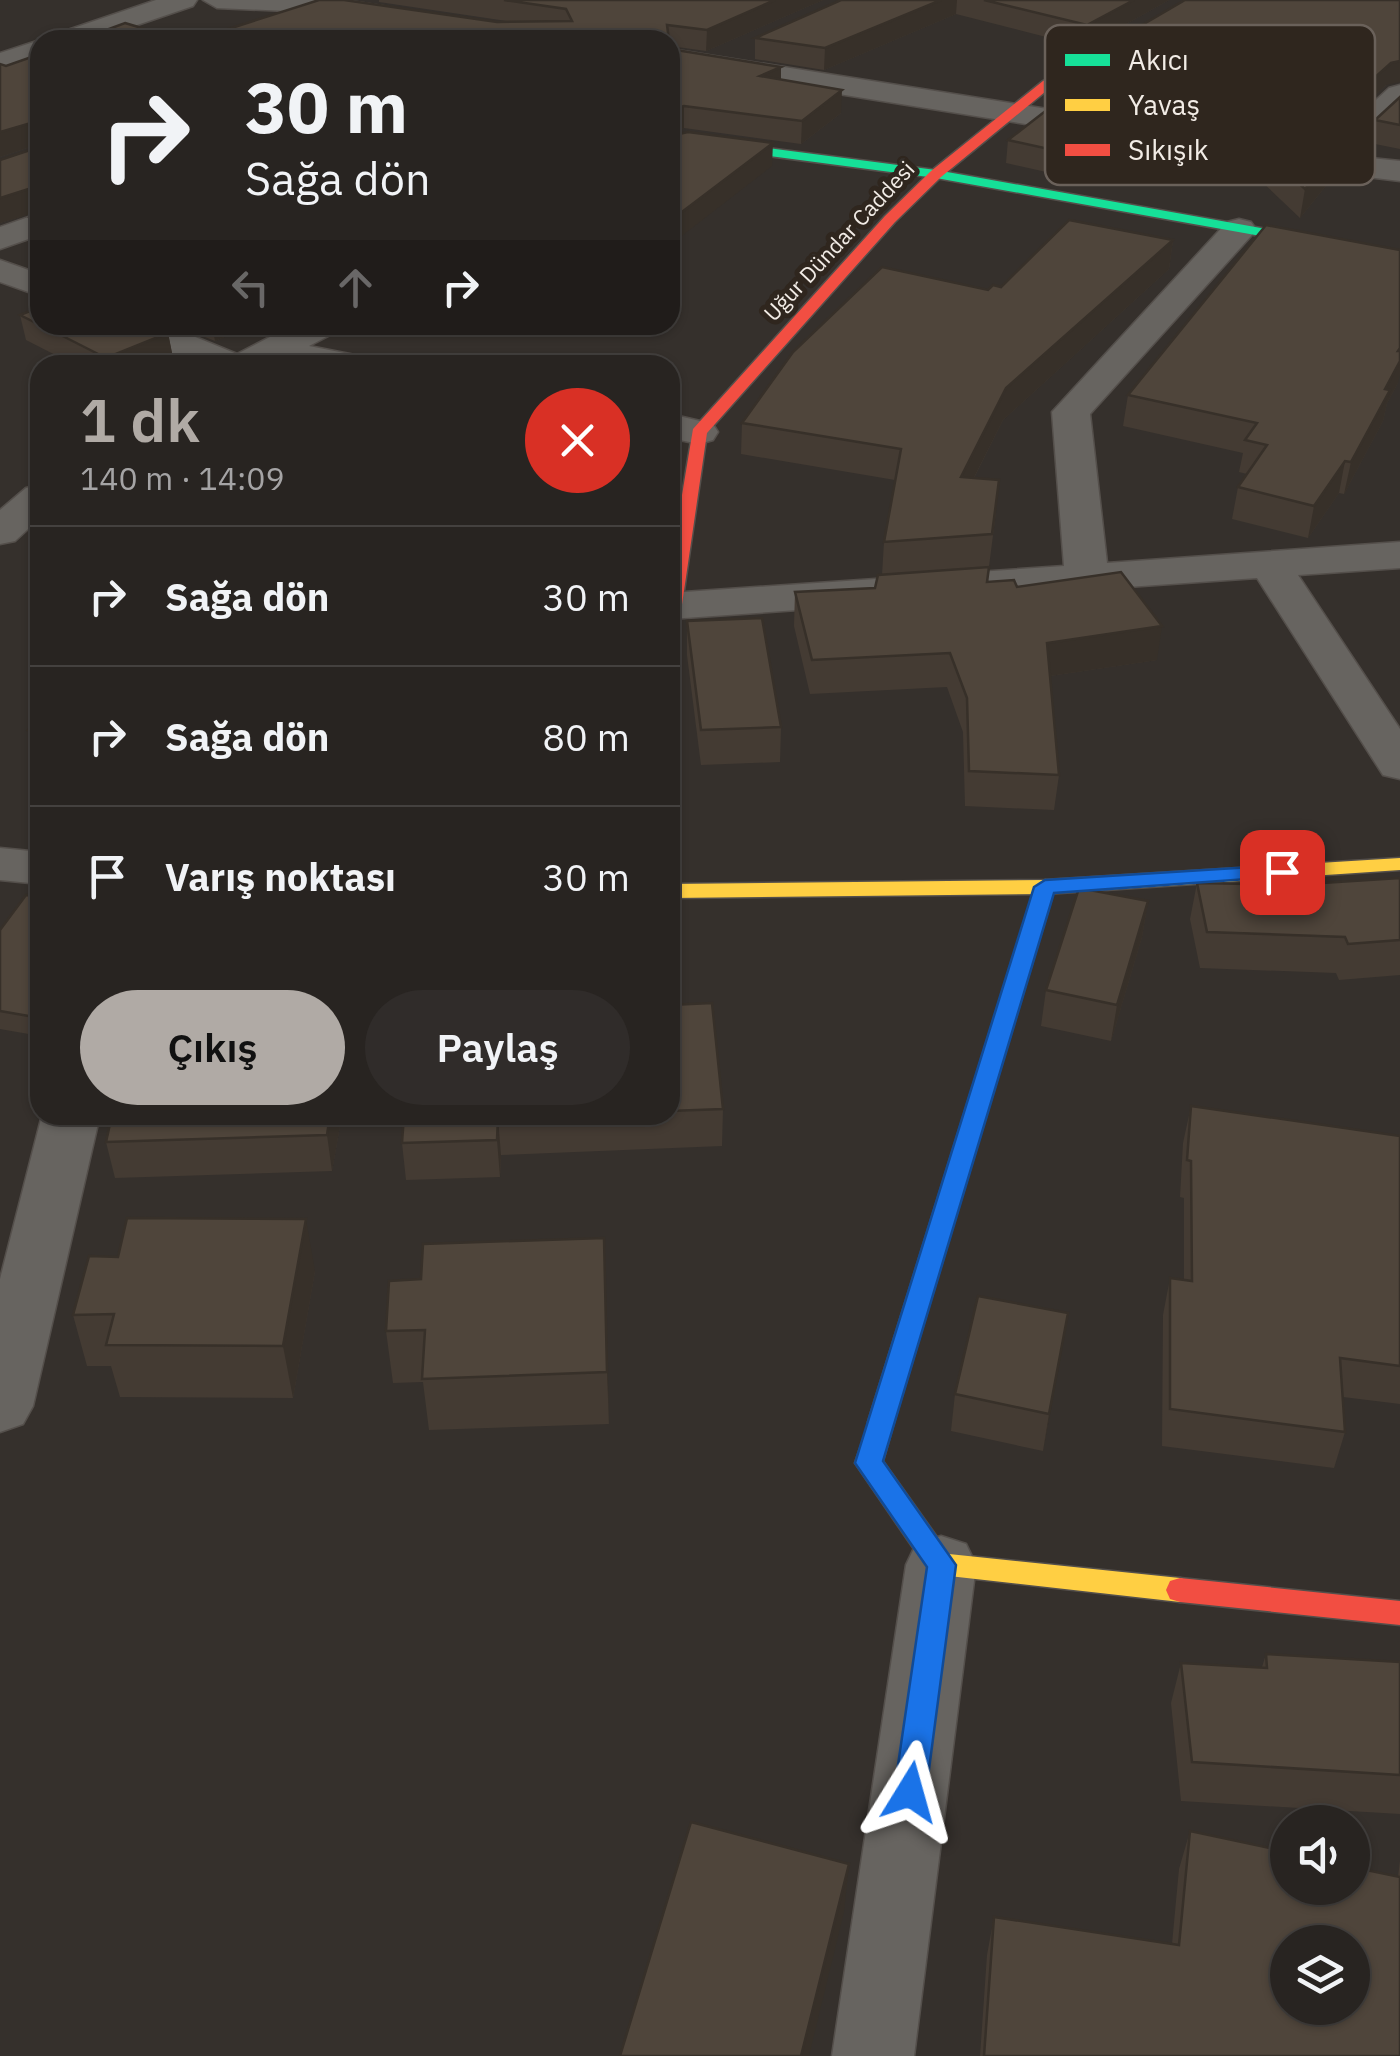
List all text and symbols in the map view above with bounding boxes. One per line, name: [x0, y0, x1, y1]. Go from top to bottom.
legend: [1045, 25, 1375, 185]
text: Akıcı: [1128, 41, 1189, 78]
text: 30 m: [245, 61, 408, 152]
icon: right: [80, 70, 210, 200]
text: Yavaş: [1128, 86, 1200, 123]
text: Sıkışık: [1128, 131, 1209, 168]
text: Sağa dön: [245, 149, 430, 207]
street label: Uğur Dündar Caddesi: [757, 154, 920, 327]
icon: left: [223, 260, 278, 315]
icon: ahead: [328, 260, 383, 315]
icon: right: [433, 260, 488, 315]
text: 1 dk: [80, 380, 200, 459]
button: close: [525, 388, 630, 493]
text: 140 m · 14:09: [80, 457, 285, 499]
icon: right: [80, 569, 135, 624]
text: Sağa dön: [165, 572, 329, 621]
text: 30 m: [542, 572, 630, 621]
icon: right: [80, 709, 135, 764]
text: Sağa dön: [165, 712, 329, 761]
text: 80 m: [542, 712, 630, 761]
pin: [1240, 830, 1325, 915]
icon: arrive: [1255, 845, 1310, 900]
icon: arrive: [80, 849, 135, 904]
text: Varış noktası: [165, 852, 396, 901]
text: 30 m: [542, 852, 630, 901]
button: Çıkış: [80, 990, 345, 1105]
button: Paylaş: [365, 990, 630, 1105]
position arrow: [858, 1740, 962, 1844]
map controls: [1270, 1805, 1370, 2025]
button: sound: [1270, 1805, 1370, 1905]
button: layers: [1270, 1925, 1370, 2025]

